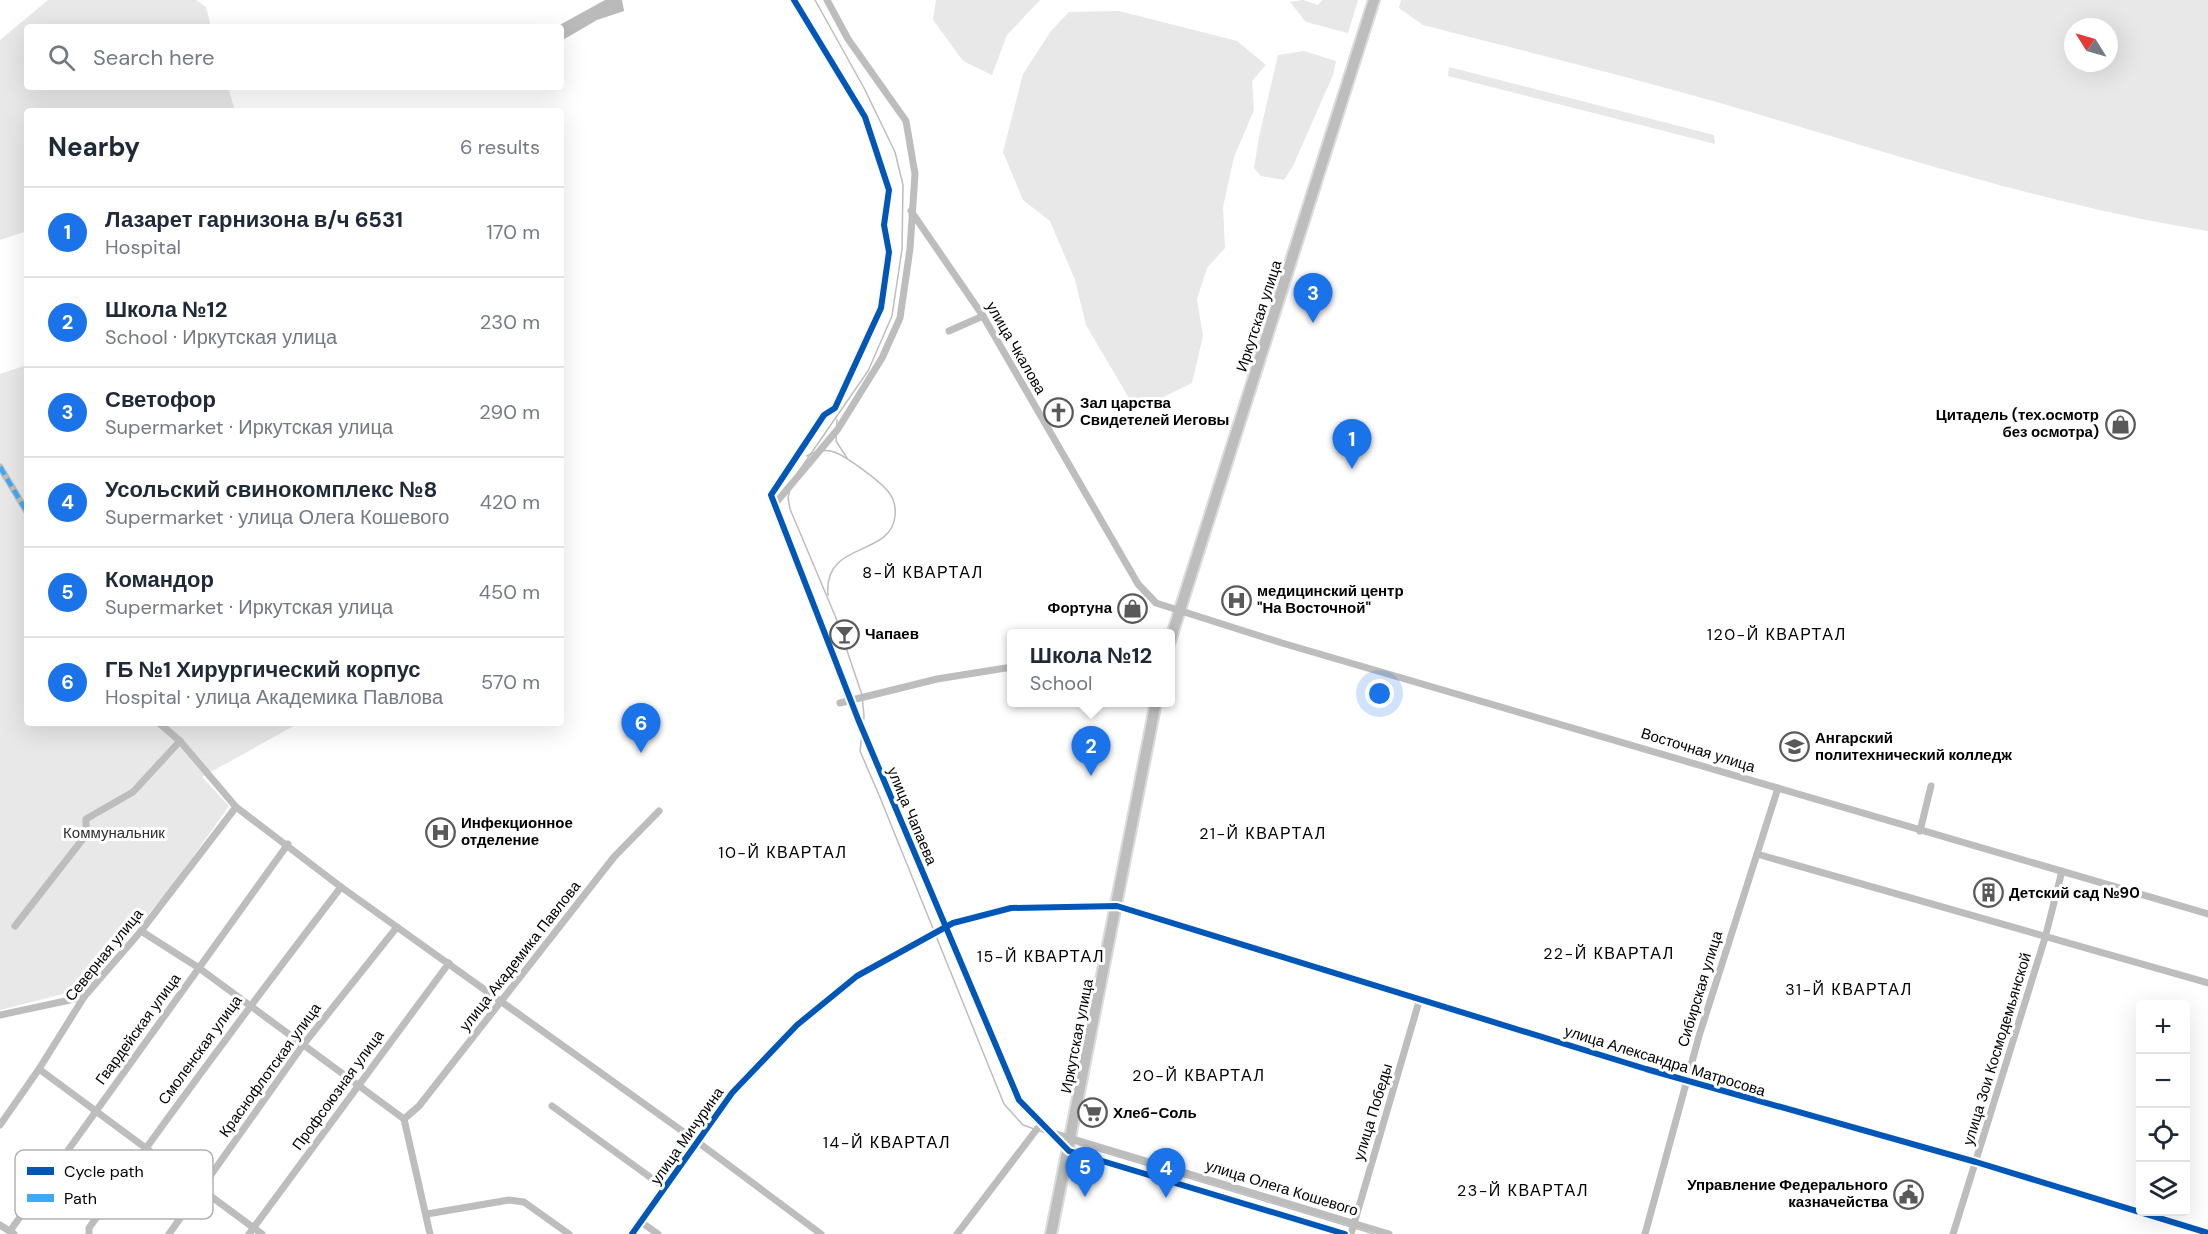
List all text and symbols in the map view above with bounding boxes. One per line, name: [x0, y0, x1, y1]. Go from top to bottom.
north arrow: [2064, 18, 2118, 72]
search box: [24, 24, 564, 90]
icon: search: [45, 41, 78, 74]
text: Search here: [93, 43, 214, 72]
text: Nearby: [48, 130, 140, 164]
text: 6 results: [460, 134, 540, 160]
text: Лазарет гарнизона в/ч 6531: [105, 205, 403, 234]
text: 1: [64, 219, 71, 245]
text: 170 m: [487, 219, 540, 245]
text: Hospital: [105, 234, 181, 260]
street label: Иркутская улица: [1232, 257, 1287, 374]
pin: 3: [1294, 274, 1332, 323]
text: Школа №12: [105, 295, 227, 324]
street label: улица Чкалова: [981, 298, 1051, 399]
text: 2: [62, 309, 73, 335]
text: 230 m: [480, 309, 540, 335]
text: School · Иркутская улица: [105, 324, 337, 350]
text: Светофор: [105, 385, 216, 414]
place label: Зал царства Свидетелей Иеговы: [1080, 393, 1229, 430]
church icon: Зал царства Свидетелей Иеговы: [1043, 396, 1075, 428]
text: 3: [61, 399, 74, 425]
text: 290 m: [479, 399, 540, 425]
place label: Цитадель (тех.осмотр без осмотра): [1936, 405, 2099, 442]
shop icon: Цитадель (тех.осмотр без осмотра): [2104, 408, 2136, 440]
text: Supermarket · Иркутская улица: [105, 414, 393, 440]
pin: 1: [1332, 420, 1372, 469]
text: Усольский свинокомплекс №8: [105, 475, 437, 504]
text: 4: [61, 489, 74, 515]
text: 420 m: [480, 489, 540, 515]
text: Supermarket · улица Олега Кошевого: [105, 504, 449, 530]
district label: 8-Й КВАРТАЛ: [862, 562, 984, 583]
text: Командор: [105, 565, 214, 594]
text: 5: [61, 579, 74, 605]
text: 450 m: [479, 579, 540, 605]
place label: медицинский центр "На Восточной": [1257, 581, 1404, 618]
hospital icon: медицинский центр "На Восточной": [1220, 584, 1252, 616]
shop icon: Фортуна: [1117, 592, 1149, 624]
text: Supermarket · Иркутская улица: [105, 594, 393, 620]
place label: Фортуна: [1048, 598, 1113, 618]
bar icon: Чапаев: [828, 618, 860, 650]
place label: Чапаев: [865, 624, 919, 644]
district label: 120-Й КВАРТАЛ: [1707, 624, 1847, 645]
popup: [1007, 629, 1175, 707]
text: Школа №12: [1030, 641, 1152, 670]
text: ГБ №1 Хирургический корпус: [105, 655, 421, 684]
text: 6: [61, 669, 74, 695]
text: 570 m: [481, 669, 540, 695]
text: School: [1030, 670, 1093, 696]
your location: [1365, 679, 1394, 708]
text: Hospital · улица Академика Павлова: [105, 684, 443, 710]
pin: 6: [622, 704, 660, 753]
street label: Восточная улица: [1638, 723, 1758, 777]
pin: 2: [1072, 726, 1110, 776]
place label: Ангарский политехнический колледж: [1815, 728, 2012, 765]
school or university icon: Ангарский политехнический колледж: [1778, 731, 1810, 763]
street label: улица Чапаева: [882, 764, 942, 869]
place label: Инфекционное отделение: [461, 813, 573, 850]
hospital icon: Инфекционное отделение: [424, 816, 456, 848]
park label: Коммунальник: [63, 823, 165, 843]
district label: 21-Й КВАРТАЛ: [1199, 823, 1327, 844]
district label: 10-Й КВАРТАЛ: [718, 842, 848, 863]
street label: улица Академика Павлова: [455, 876, 585, 1035]
building icon: Детский сад №90: [1972, 877, 2004, 909]
place label: Детский сад №90: [2009, 883, 2140, 903]
street label: Северная улица: [60, 904, 148, 1005]
street label: Сибирская улица: [1673, 928, 1727, 1050]
district label: 22-Й КВАРТАЛ: [1543, 943, 1675, 964]
district label: 15-Й КВАРТАЛ: [977, 946, 1105, 967]
street label: улица Зои Космодемьянской: [1958, 950, 2036, 1148]
street label: Гвардейская улица: [91, 969, 186, 1089]
street label: Иркутская улица: [1056, 976, 1098, 1095]
district label: 31-Й КВАРТАЛ: [1785, 979, 1913, 1000]
street label: Смоленская улица: [154, 991, 247, 1109]
street label: Краснофлотская улица: [215, 998, 326, 1141]
map controls: [2136, 1000, 2190, 1216]
button: +: [2136, 1000, 2190, 1054]
street label: улица Александра Матросова: [1562, 1021, 1768, 1101]
street label: Профсоюзная улица: [288, 1025, 389, 1154]
button: −: [2136, 1054, 2190, 1108]
street label: улица Победы: [1349, 1061, 1397, 1163]
district label: 20-Й КВАРТАЛ: [1132, 1065, 1266, 1086]
street label: улица Мичурина: [646, 1083, 728, 1189]
supermarket icon: Хлеб-Соль: [1076, 1097, 1108, 1129]
place label: Хлеб-Соль: [1113, 1103, 1197, 1123]
button: locate: [2136, 1108, 2190, 1162]
district label: 14-Й КВАРТАЛ: [823, 1132, 951, 1153]
pin: 5: [1066, 1148, 1104, 1197]
pin: 4: [1146, 1148, 1186, 1198]
legend: [15, 1150, 213, 1219]
street label: улица Олега Кошевого: [1203, 1155, 1361, 1221]
text: Cycle path: [64, 1161, 144, 1182]
button: layers: [2136, 1162, 2190, 1216]
place label: Управление Федерального казначейства: [1687, 1175, 1889, 1212]
public building icon: Управление Федерального казначейства: [1893, 1178, 1925, 1210]
district label: 23-Й КВАРТАЛ: [1457, 1180, 1589, 1201]
text: Path: [64, 1188, 97, 1209]

